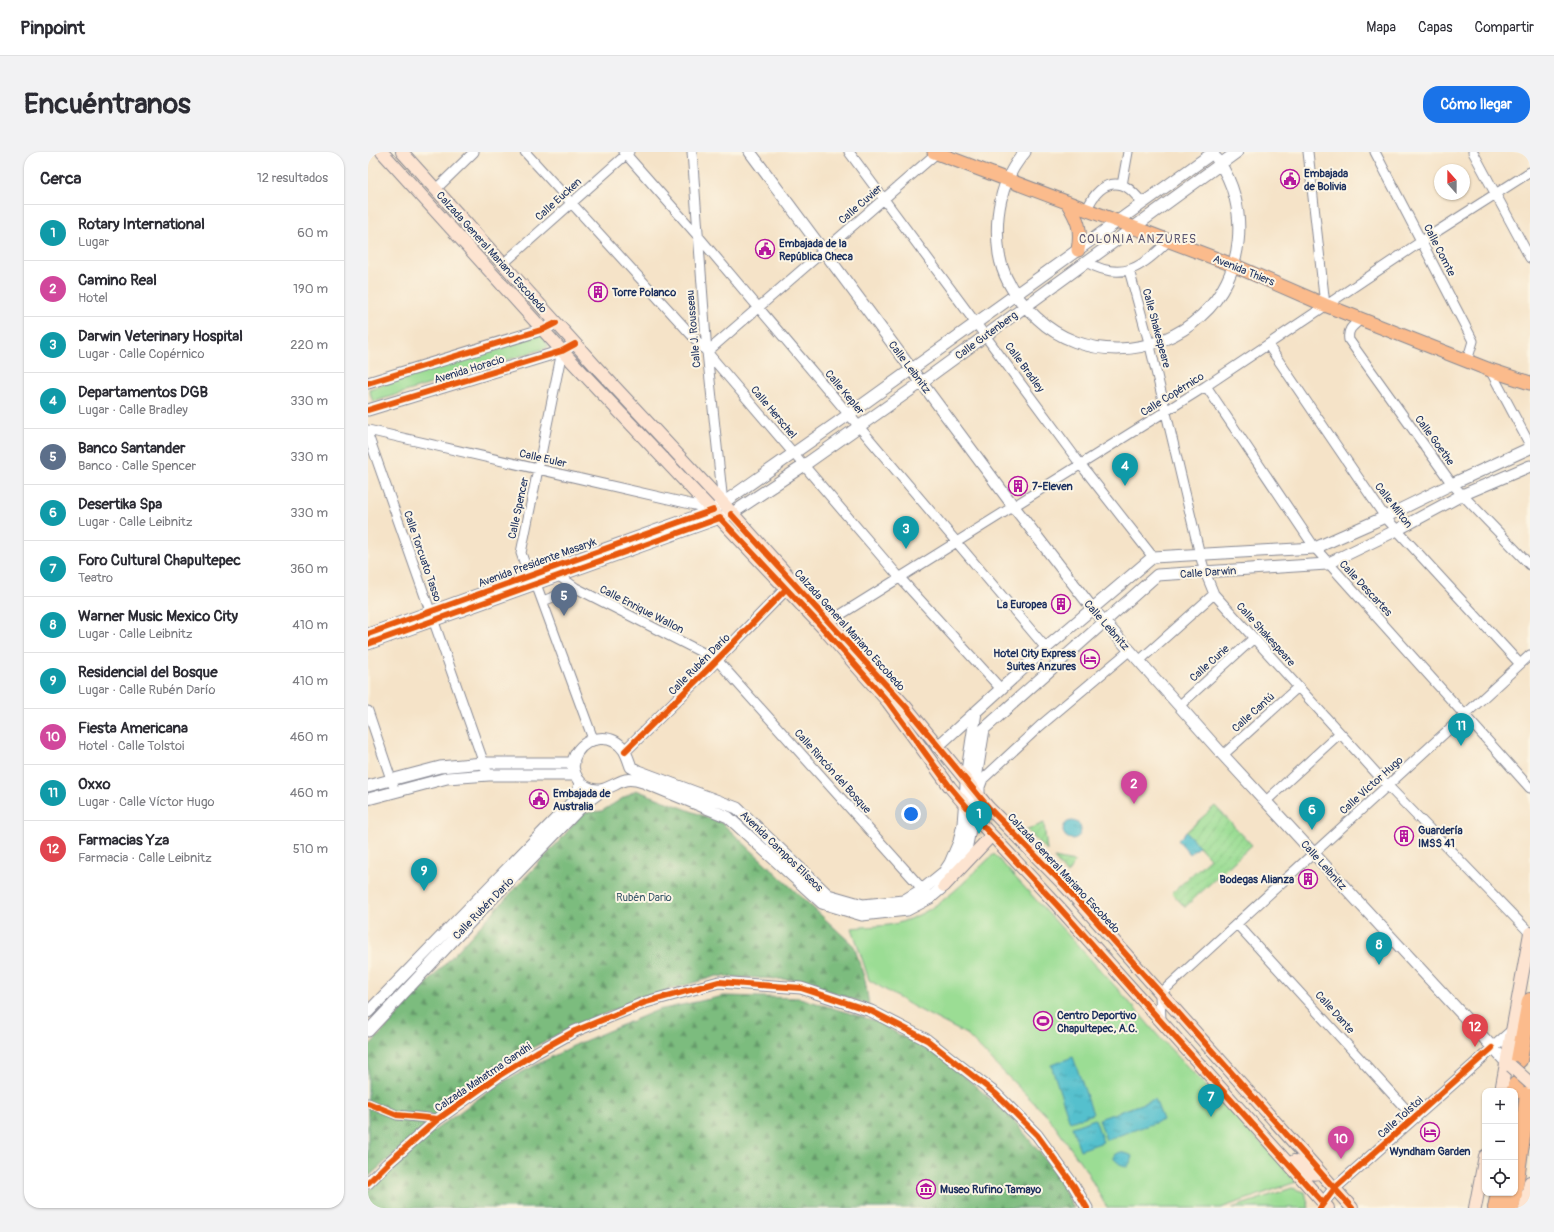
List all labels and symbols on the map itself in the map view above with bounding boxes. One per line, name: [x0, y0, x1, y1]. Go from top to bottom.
north arrow: [1434, 164, 1470, 200]
place label: Embajada de Bolivia: [1304, 167, 1348, 193]
public building icon: Embajada de Bolivia: [1279, 168, 1301, 190]
street label: Calle Eucken: [533, 175, 584, 224]
street label: Calle Cuvier: [836, 182, 885, 227]
street label: Calzada General Mariano Escobedo: [434, 189, 550, 316]
street label: Calle Comte: [1421, 222, 1459, 279]
district label: COLONIA ANZURES: [1079, 232, 1197, 247]
place label: Embajada de la República Checa: [779, 237, 853, 263]
public building icon: Embajada de la República Checa: [754, 238, 776, 260]
street label: Avenida Thiers: [1211, 252, 1277, 289]
building icon: Torre Polanco: [587, 281, 609, 303]
place label: Torre Polanco: [611, 286, 676, 299]
street label: Calle Shakespeare: [1140, 287, 1173, 370]
street label: Calle J. Rousseau: [684, 290, 703, 368]
street label: Calle Gutenberg: [953, 308, 1020, 362]
street label: Calle Leibnitz: [886, 339, 934, 396]
street label: Calle Bradley: [1002, 340, 1047, 395]
street label: Avenida Horacio: [432, 353, 506, 386]
street label: Calle Kepler: [822, 367, 867, 417]
street label: Calle Copérnico: [1138, 370, 1206, 419]
street label: Calle Herschel: [748, 383, 799, 441]
street label: Calle Goethe: [1412, 413, 1457, 468]
street label: Calle Euler: [518, 447, 568, 470]
pin: 4: [1112, 453, 1138, 486]
building icon: 7-Eleven: [1007, 475, 1029, 497]
street label: Calle Spencer: [506, 476, 531, 540]
place label: 7-Eleven: [1032, 480, 1073, 493]
street label: Calle Milton: [1372, 480, 1415, 531]
street label: Calle Torcuato Tasso: [401, 509, 444, 603]
pin: 3: [893, 516, 919, 549]
street label: Avenida Presidente Masaryk: [476, 535, 598, 590]
street label: Calle Descartes: [1336, 558, 1395, 619]
street label: Calle Darwin: [1179, 564, 1237, 581]
street label: Calzada General Mariano Escobedo: [792, 567, 908, 694]
pin: 5: [551, 583, 577, 616]
street label: Calle Enrique Wallon: [597, 583, 686, 636]
building icon: La Europea: [1050, 593, 1072, 615]
place label: La Europea: [997, 598, 1047, 611]
street label: Calle Leibnitz: [1081, 598, 1132, 653]
street label: Calle Shakespeare: [1234, 600, 1298, 669]
street label: Calle Rubén Darío: [666, 631, 733, 698]
street label: Calle Curie: [1187, 642, 1232, 684]
place label: Hotel City Express Suites Anzures: [993, 647, 1076, 673]
hotel icon: Hotel City Express Suites Anzures: [1079, 648, 1101, 670]
street label: Calle Cantú: [1229, 690, 1277, 735]
pin: 11: [1448, 713, 1474, 746]
street label: Calle Rincón del Bosque: [791, 727, 874, 816]
street label: Calle Víctor Hugo: [1337, 753, 1406, 817]
pin: 2: [1121, 771, 1147, 804]
place label: Embajada de Australia: [553, 787, 611, 813]
public building icon: Embajada de Australia: [528, 788, 550, 810]
pin: 6: [1299, 797, 1325, 830]
pin: 1: [966, 801, 992, 834]
your location: [901, 804, 921, 824]
street label: Avenida Campos Elíseos: [737, 808, 826, 894]
street label: Calzada General Mariano Escobedo: [1005, 811, 1123, 936]
place label: Guardería IMSS 41: [1418, 824, 1463, 850]
building icon: Guardería IMSS 41: [1393, 825, 1415, 847]
street label: Calle Leibnitz: [1298, 838, 1349, 893]
pin: 9: [411, 858, 437, 891]
building icon: Bodegas Alianza: [1297, 868, 1319, 890]
place label: Bodegas Alianza: [1219, 873, 1294, 886]
street label: Calle Rubén Darío: [450, 874, 516, 942]
park label: Rubén Dario: [616, 891, 672, 904]
pin: 8: [1366, 932, 1392, 965]
street label: Calle Dante: [1312, 988, 1357, 1037]
place label: Centro Deportivo Chapultepec, A.C.: [1057, 1009, 1137, 1035]
sports icon: Centro Deportivo Chapultepec, A.C.: [1032, 1010, 1054, 1032]
pin: 12: [1462, 1014, 1488, 1047]
street label: Calzada Mahatma Gandhi: [432, 1040, 534, 1115]
pin: 7: [1198, 1084, 1224, 1117]
street label: Calle Tolstoi: [1375, 1094, 1426, 1141]
hotel icon: Wyndham Garden: [1419, 1121, 1441, 1143]
pin: 10: [1328, 1126, 1354, 1159]
place label: Wyndham Garden: [1389, 1145, 1471, 1158]
museum icon: Museo Rufino Tamayo: [915, 1178, 937, 1200]
place label: Museo Rufino Tamayo: [940, 1183, 1041, 1196]

